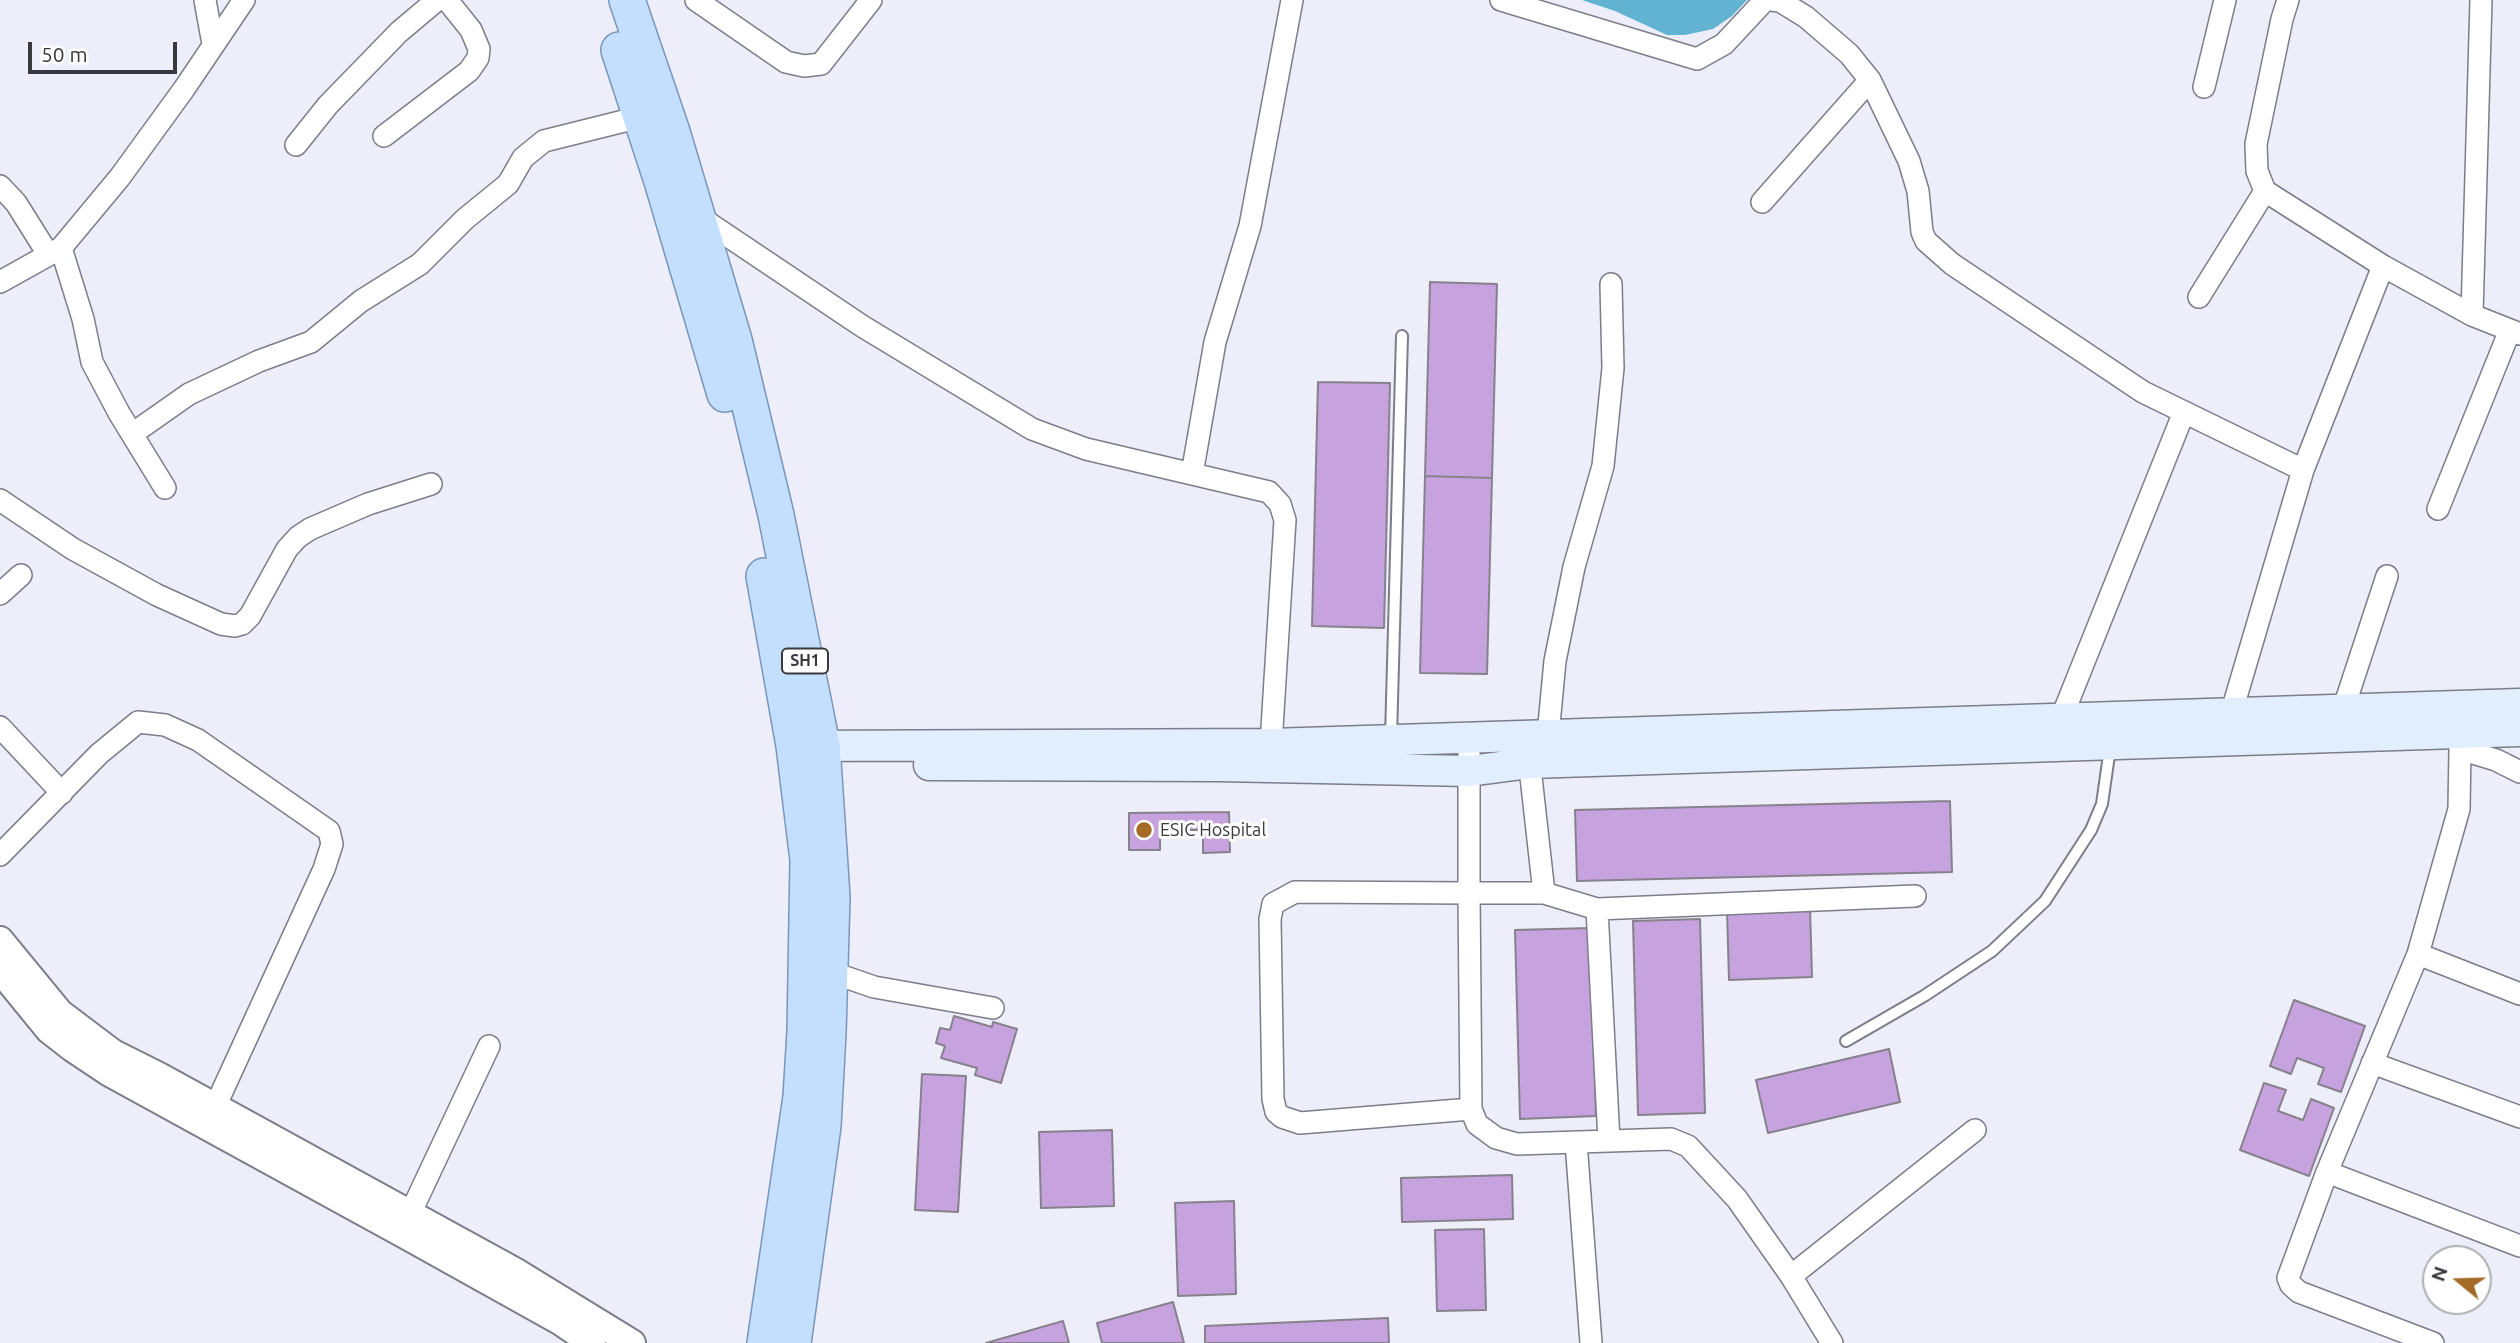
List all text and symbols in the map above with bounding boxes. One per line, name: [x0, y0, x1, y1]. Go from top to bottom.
scale bar: [32, 28, 180, 72]
text: 50 m: [41, 42, 88, 66]
road number: SH1: [782, 648, 828, 674]
place label: ESIC Hospital: [1160, 819, 1266, 841]
marker: ESIC Hospital: [1134, 820, 1154, 840]
north arrow: [2422, 1245, 2492, 1315]
text: N: [2426, 1264, 2452, 1284]

